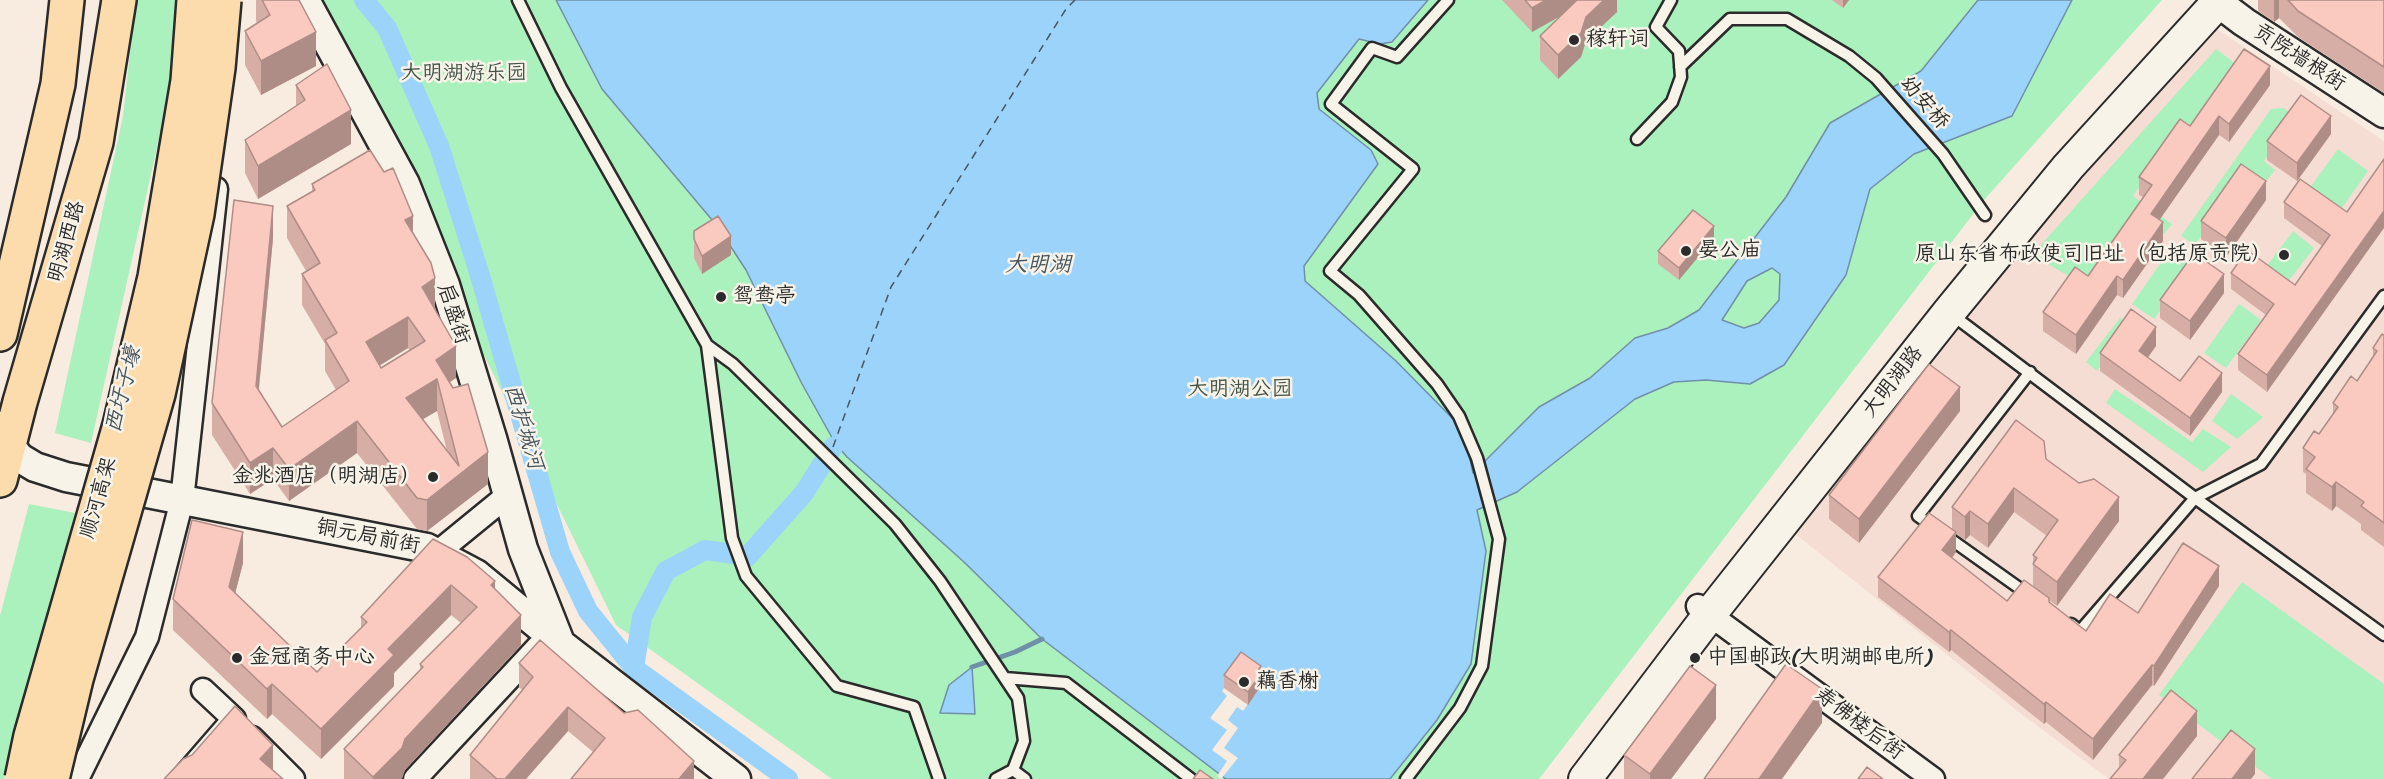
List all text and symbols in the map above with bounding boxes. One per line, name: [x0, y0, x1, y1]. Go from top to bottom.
street label: 贡院墙根街: [2248, 19, 2350, 97]
place label: 稼轩词: [1586, 27, 1649, 53]
marker: 稼轩词: [1567, 33, 1581, 47]
park label: 大明湖游乐园: [401, 61, 527, 87]
street label: 幼安桥: [1894, 71, 1954, 135]
street label: 明湖西路: [43, 198, 91, 286]
place label: 晏公庙: [1698, 238, 1761, 264]
place label: 原山东省布政使司旧址（包括原贡院）: [1915, 242, 2272, 268]
marker: 晏公庙: [1679, 244, 1693, 258]
marker: 原山东省布政使司旧址（包括原贡院）: [2277, 248, 2291, 262]
water label: 大明湖: [1005, 252, 1071, 278]
street label: 启盛街: [431, 280, 475, 348]
place label: 鸳鸯亭: [733, 284, 796, 310]
marker: 鸳鸯亭: [714, 290, 728, 304]
street label: 大明湖路: [1857, 341, 1929, 423]
water label: 西圩子壕: [101, 344, 147, 436]
park label: 大明湖公园: [1188, 377, 1292, 403]
water label: 西护城河: [498, 381, 548, 473]
street label: 顺河高架: [75, 454, 123, 542]
place label: 金兆酒店（明湖店）: [232, 464, 421, 490]
marker: 金兆酒店（明湖店）: [426, 470, 440, 484]
street label: 铜元局前街: [314, 515, 422, 559]
place label: 金冠商务中心: [249, 645, 375, 671]
place label: 中国邮政(大明湖邮电所): [1707, 645, 1932, 671]
marker: 金冠商务中心: [230, 651, 244, 665]
marker: 中国邮政(大明湖邮电所): [1688, 651, 1702, 665]
place label: 藕香榭: [1256, 669, 1319, 695]
marker: 藕香榭: [1237, 675, 1251, 689]
street label: 寿佛楼后街: [1809, 682, 1909, 766]

